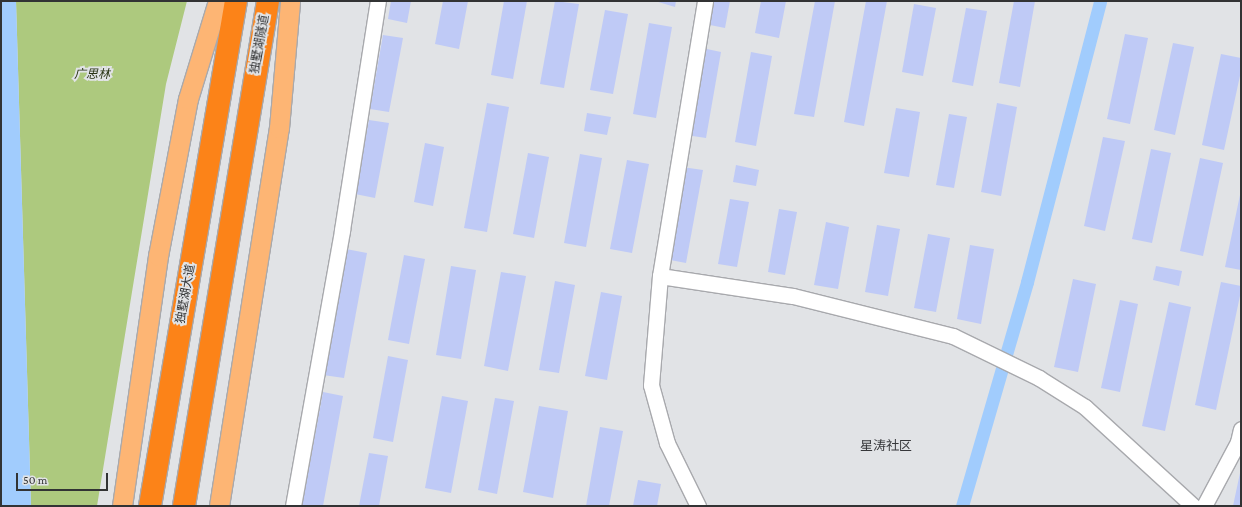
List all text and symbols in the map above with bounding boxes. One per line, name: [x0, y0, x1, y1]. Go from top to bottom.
street label: 独墅湖隧道: [248, 13, 272, 75]
park label: 广思林: [74, 68, 110, 82]
street label: 独墅湖大道: [174, 263, 198, 325]
district label: 星涛社区: [860, 438, 912, 454]
scale bar: [18, 465, 110, 491]
text: 50 m: [23, 473, 47, 487]

